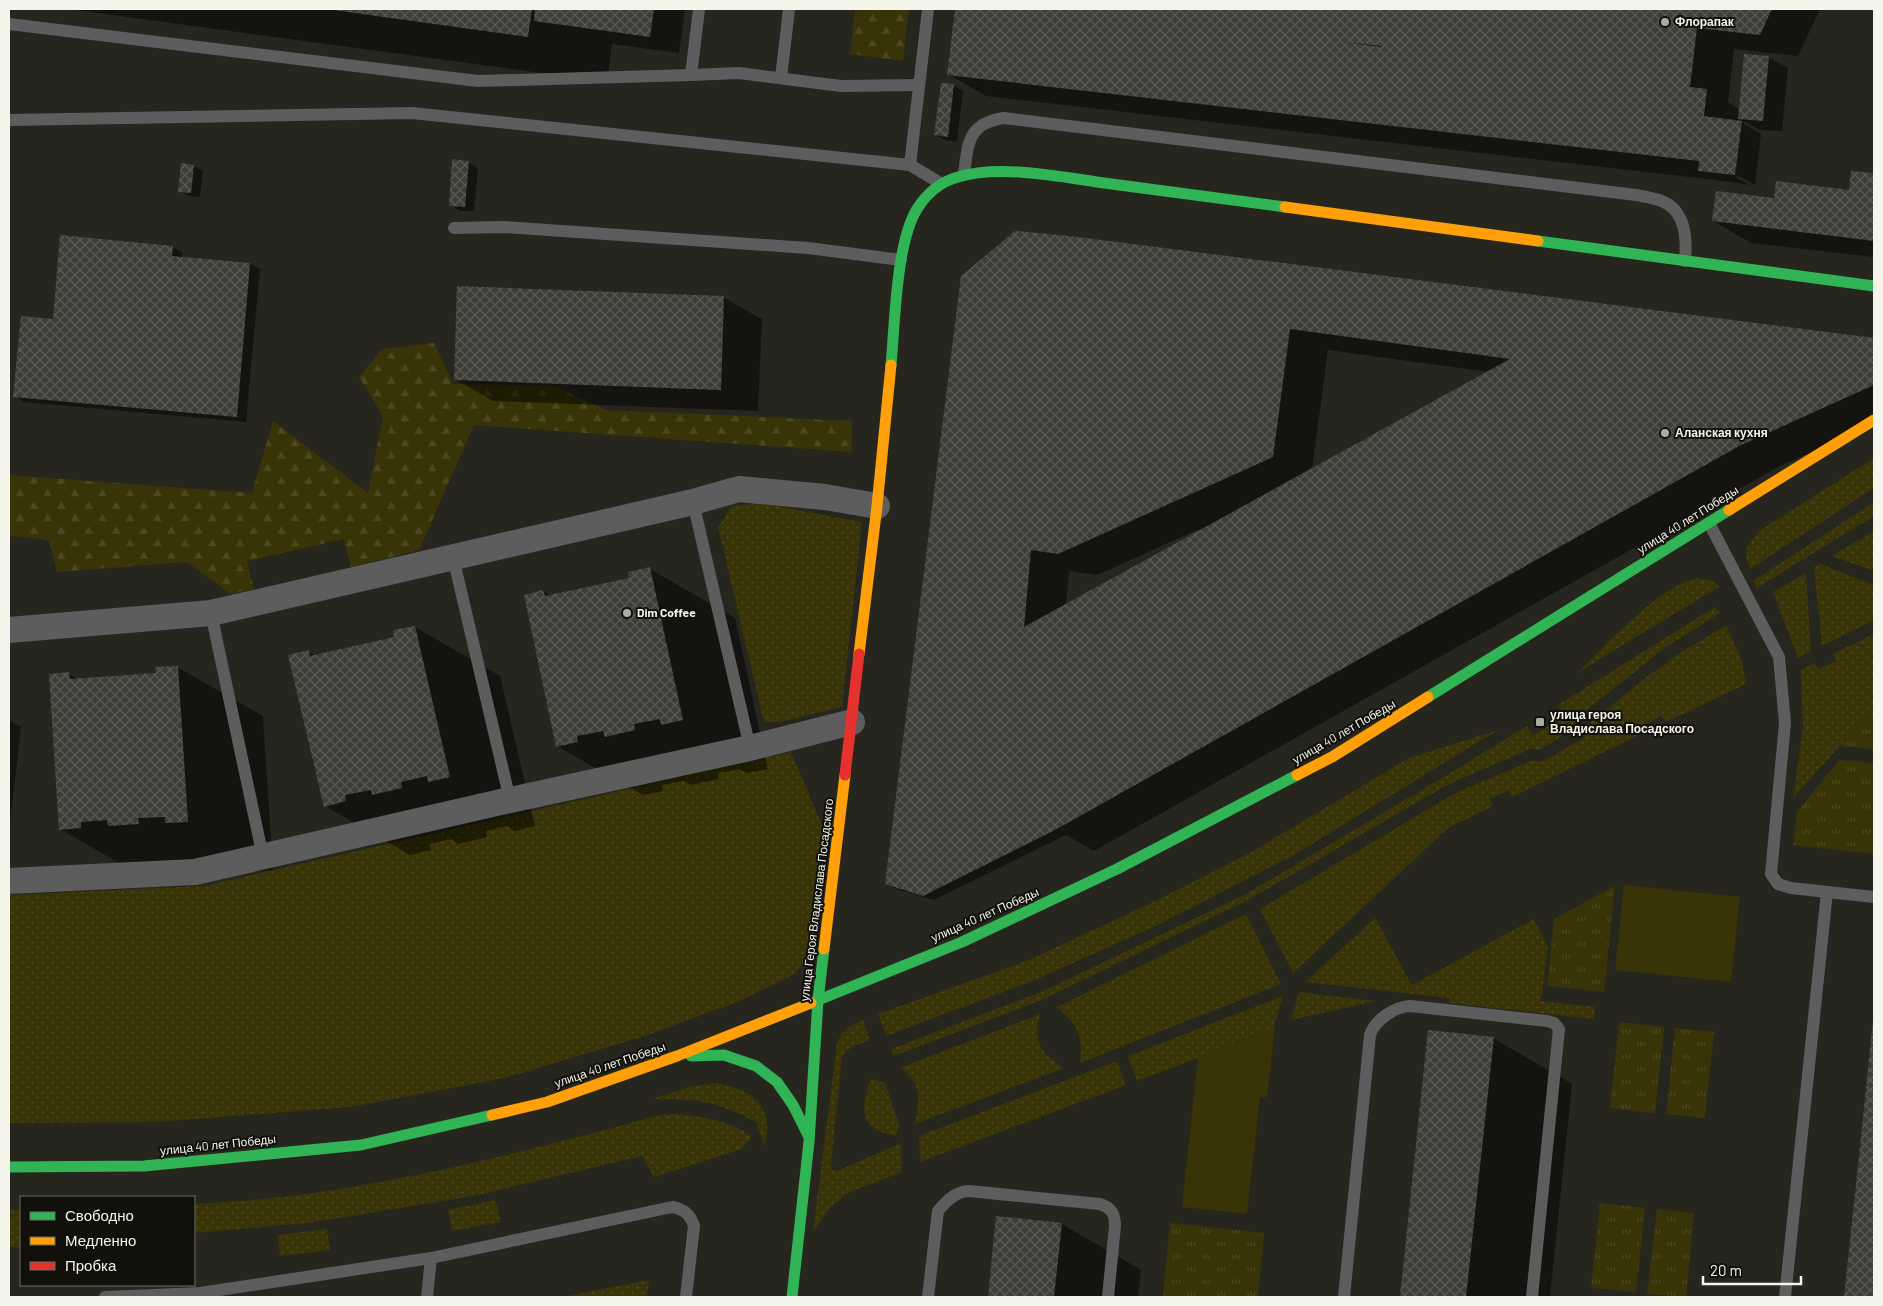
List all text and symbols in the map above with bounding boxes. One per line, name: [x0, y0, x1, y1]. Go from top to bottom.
place label: Флорапак: [1675, 14, 1735, 29]
marker: Флорапак: [1659, 16, 1671, 28]
place label: Аланская кухня: [1675, 425, 1768, 440]
marker: Аланская кухня: [1659, 427, 1671, 439]
street label: улица 40 лет Победы: [1634, 482, 1741, 557]
place label: Dim Coffee: [637, 605, 696, 619]
marker: Dim Coffee: [621, 607, 633, 619]
street label: улица 40 лет Победы: [1290, 696, 1398, 767]
place label: улица героя Владислава Посадского: [1550, 707, 1694, 736]
marker: улица героя Владислава Посадского: [1534, 716, 1546, 728]
street label: улица Героя Владислава Посадского: [797, 797, 836, 1002]
street label: улица 40 лет Победы: [929, 884, 1041, 945]
street label: улица 40 лет Победы: [552, 1038, 667, 1091]
street label: улица 40 лет Победы: [159, 1131, 277, 1158]
legend: [20, 1196, 195, 1286]
text: Свободно: [65, 1206, 134, 1224]
text: Медленно: [65, 1231, 136, 1249]
scale bar: [1703, 1254, 1800, 1286]
text: Пробка: [65, 1256, 117, 1274]
text: 20 m: [1710, 1261, 1742, 1279]

